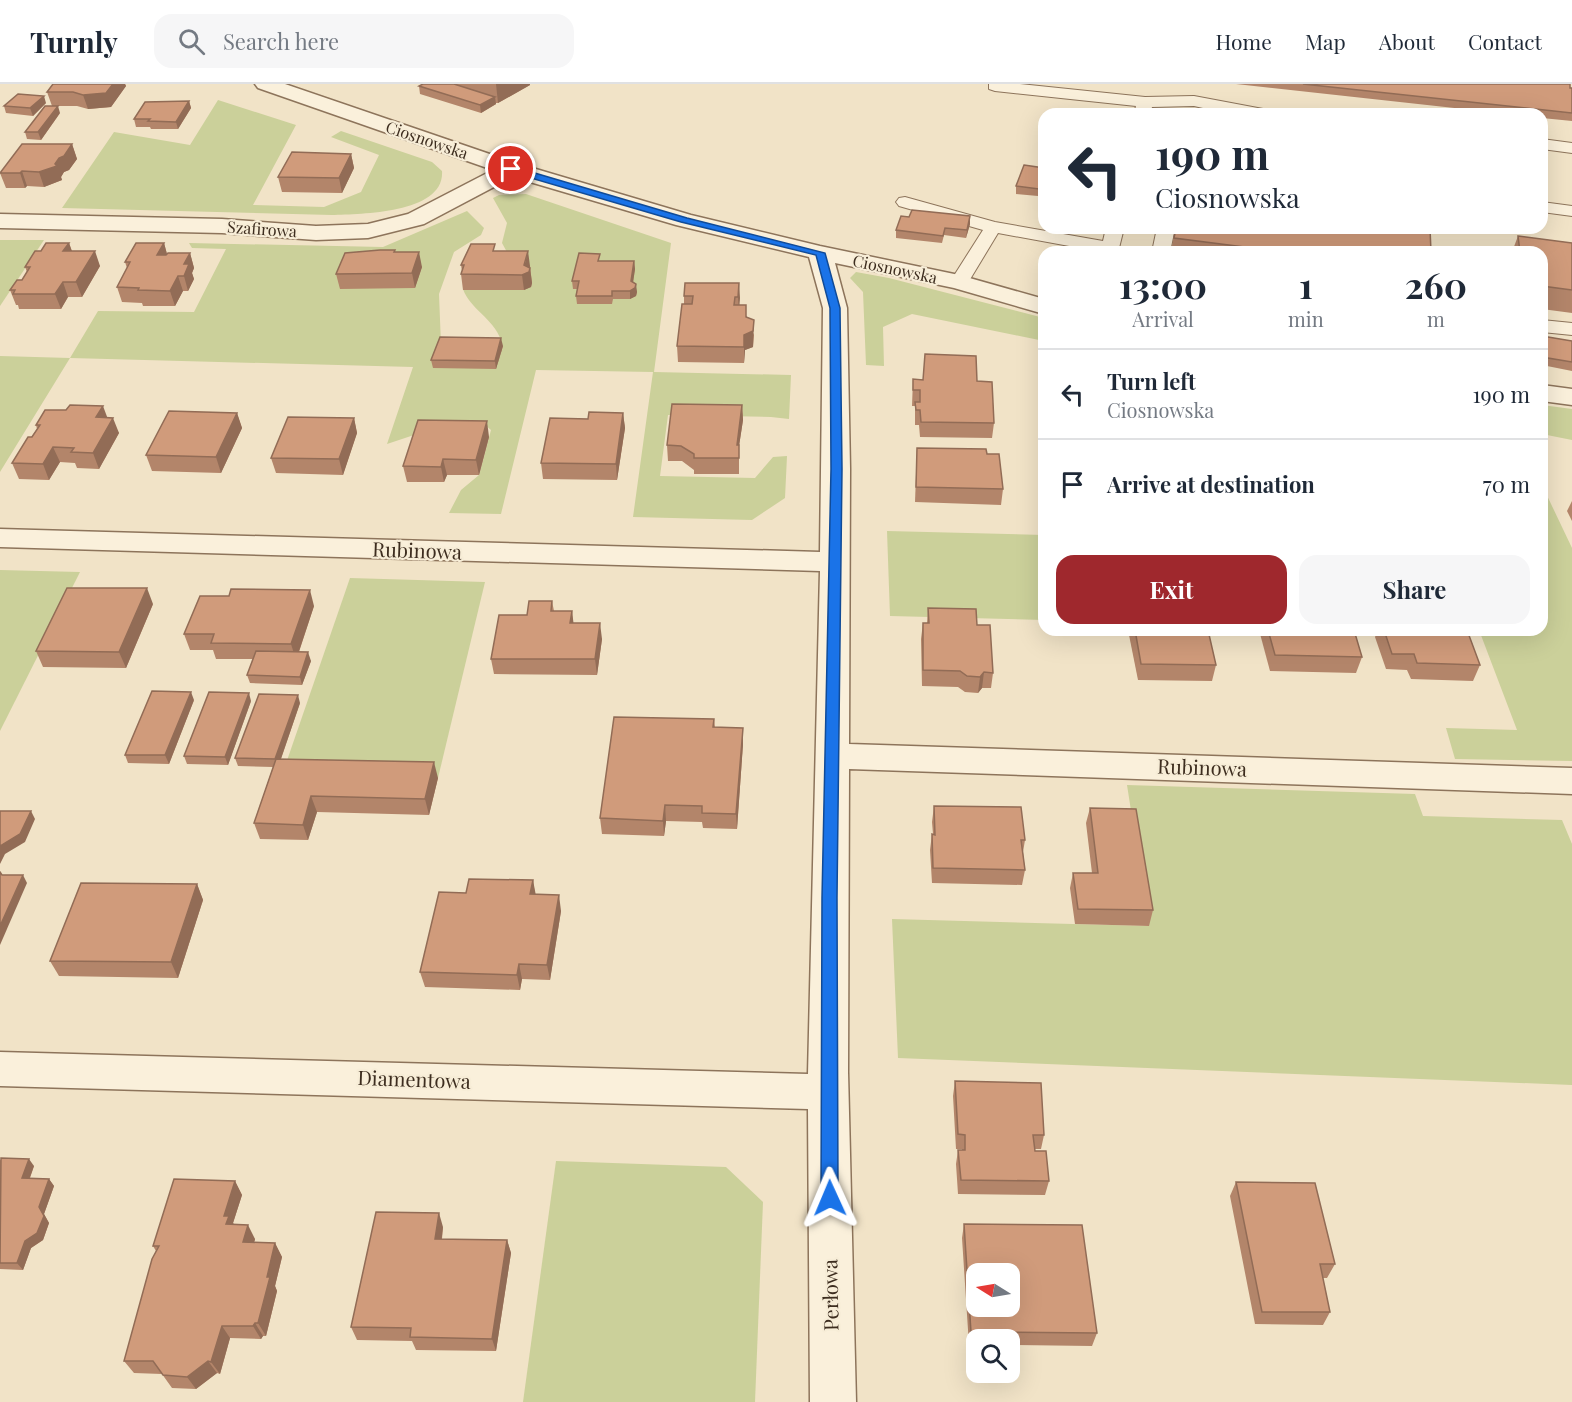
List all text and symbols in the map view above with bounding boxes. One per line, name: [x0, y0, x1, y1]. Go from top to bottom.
search box: [154, 14, 574, 68]
text: Turnly: [30, 23, 118, 60]
icon: search: [175, 25, 208, 58]
text: Search here: [223, 26, 339, 56]
text: Home: [1216, 27, 1272, 55]
text: Map: [1305, 27, 1346, 55]
text: About: [1379, 27, 1435, 55]
text: Contact: [1468, 27, 1542, 55]
street label: Ciosnowska: [383, 116, 471, 163]
text: 190 m: [1155, 125, 1269, 181]
icon: left: [1056, 132, 1134, 210]
pin: [485, 143, 536, 194]
icon: arrive: [494, 152, 527, 185]
text: Ciosnowska: [1155, 179, 1300, 215]
street label: Szafirowa: [226, 216, 298, 241]
street label: Ciosnowska: [851, 249, 939, 288]
text: 13:00: [1119, 260, 1207, 308]
text: 1: [1299, 260, 1313, 308]
text: 260: [1405, 260, 1467, 308]
text: Arrival: [1132, 305, 1194, 332]
text: min: [1288, 305, 1324, 332]
text: m: [1427, 305, 1445, 332]
text: Turn left: [1107, 366, 1196, 396]
icon: left: [1056, 378, 1089, 411]
text: 190 m: [1472, 379, 1530, 409]
text: Ciosnowska: [1107, 396, 1214, 423]
icon: arrive: [1056, 468, 1089, 501]
text: Arrive at destination: [1107, 469, 1315, 499]
text: 70 m: [1483, 469, 1530, 499]
street label: Rubinowa: [372, 534, 462, 565]
button: Exit: [1056, 555, 1287, 624]
button: Share: [1299, 555, 1530, 624]
street label: Rubinowa: [1157, 751, 1247, 782]
street label: Diamentowa: [357, 1063, 471, 1094]
position arrow: [798, 1166, 862, 1230]
street label: Perłowa: [815, 1259, 844, 1331]
north arrow: [966, 1263, 1020, 1317]
map controls: [966, 1263, 1020, 1383]
button: search: [966, 1329, 1020, 1383]

